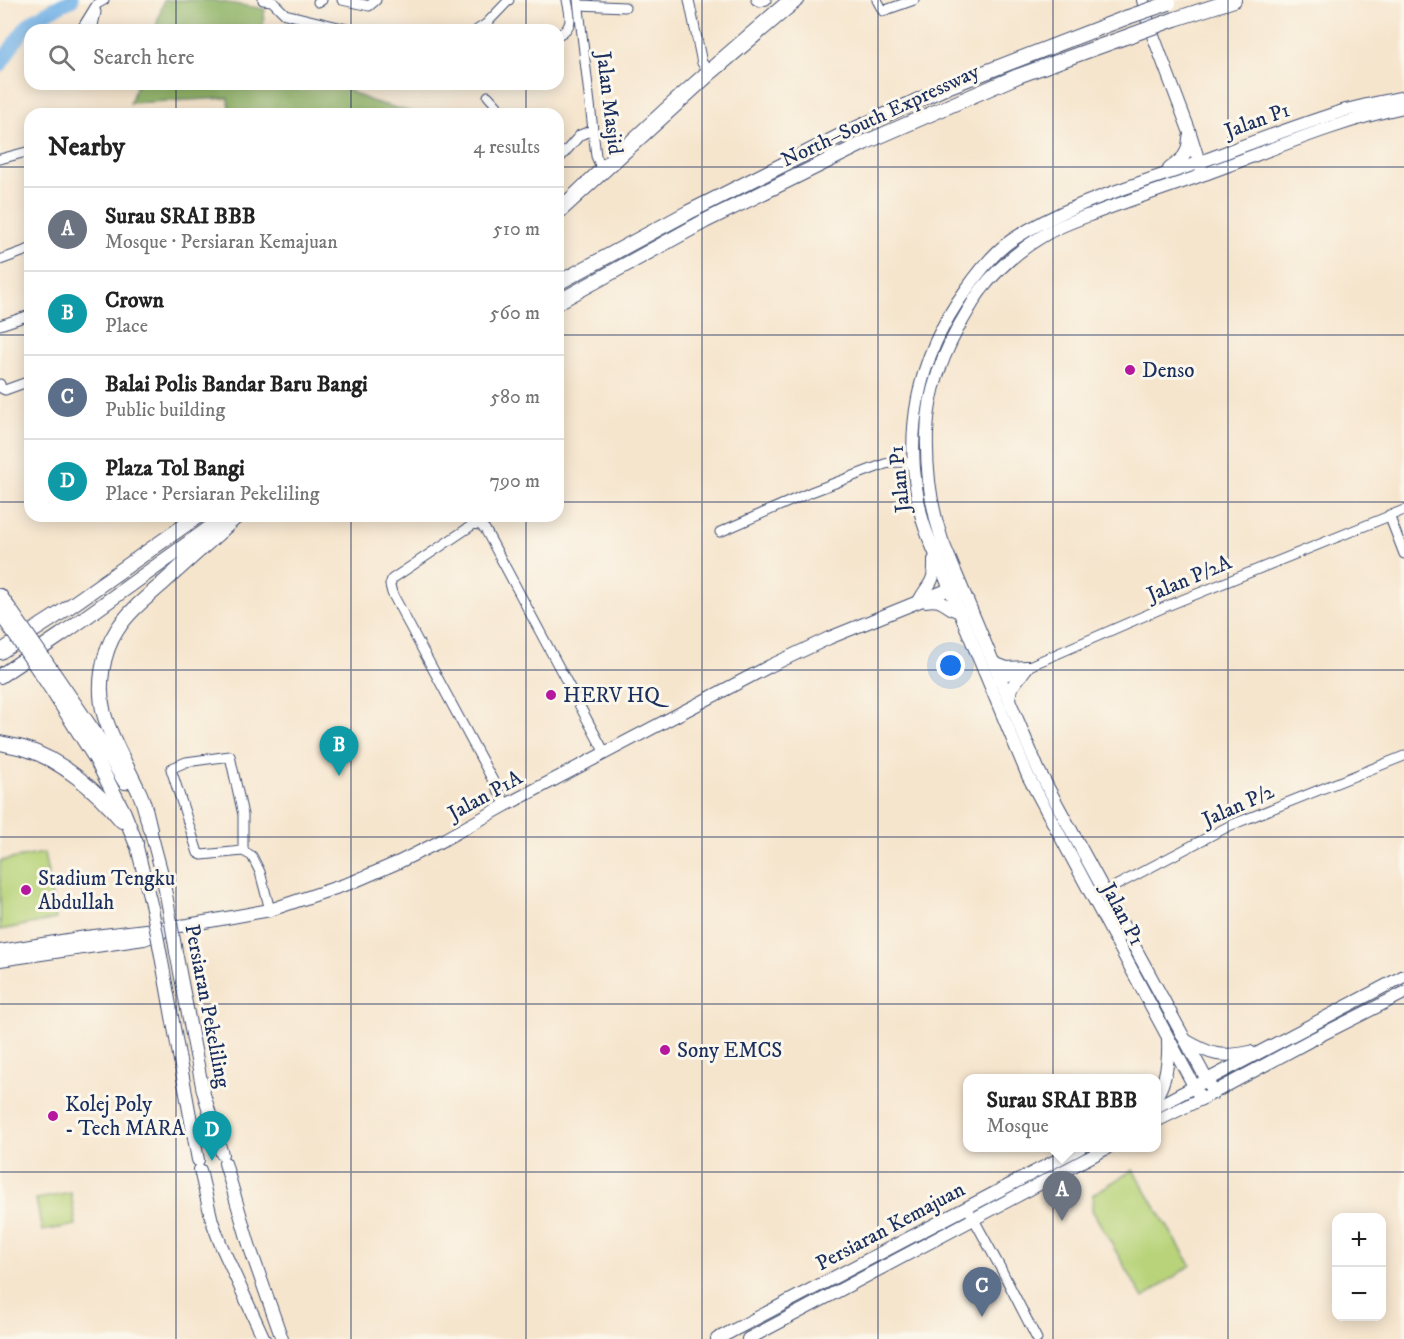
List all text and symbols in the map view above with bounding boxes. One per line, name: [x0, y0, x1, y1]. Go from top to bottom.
search box: [24, 24, 564, 90]
icon: search: [45, 41, 78, 74]
text: Search here: [93, 44, 195, 71]
street label: Jalan Masjid: [590, 48, 628, 157]
street label: North–South Expressway: [777, 58, 985, 173]
street label: Jalan P1: [1219, 97, 1293, 145]
text: Nearby: [48, 131, 125, 164]
text: 4 results: [473, 135, 540, 160]
text: Surau SRAI BBB: [105, 203, 256, 230]
text: A: [61, 217, 74, 242]
text: 510 m: [493, 217, 540, 242]
text: Mosque · Persiaran Kemajuan: [105, 230, 338, 255]
text: Crown: [105, 287, 164, 314]
text: B: [61, 301, 74, 326]
text: 560 m: [490, 301, 540, 326]
text: Place: [105, 314, 148, 339]
place label: Denso: [1142, 358, 1195, 384]
marker: Denso: [1123, 363, 1137, 377]
text: Balai Polis Bandar Baru Bangi: [105, 371, 368, 398]
text: C: [61, 385, 74, 410]
text: 580 m: [490, 385, 540, 410]
text: Public building: [105, 398, 225, 423]
street label: Jalan P1: [884, 444, 917, 516]
text: Plaza Tol Bangi: [105, 455, 245, 482]
text: D: [60, 469, 75, 494]
text: 790 m: [489, 469, 540, 494]
text: Place · Persiaran Pekeliling: [105, 482, 320, 507]
street label: Jalan P/2A: [1141, 549, 1236, 609]
your location: [936, 651, 965, 680]
place label: HERV HQ: [563, 683, 669, 709]
marker: HERV HQ: [544, 688, 558, 702]
pin: B: [320, 726, 358, 776]
street label: Jalan P1A: [442, 765, 528, 828]
street label: Jalan P/2: [1197, 778, 1279, 834]
place label: Stadium Tengku Abdullah: [38, 866, 175, 916]
street label: Jalan P1: [1094, 877, 1149, 950]
marker: Stadium Tengku Abdullah: [19, 883, 33, 897]
street label: Persiaran Pekeliling: [178, 922, 236, 1091]
place label: Sony EMCS: [677, 1038, 782, 1064]
marker: Sony EMCS: [658, 1043, 672, 1057]
popup: [963, 1074, 1161, 1152]
text: Surau SRAI BBB: [987, 1087, 1137, 1114]
place label: Kolej Poly - Tech MARA: [65, 1092, 186, 1142]
marker: Kolej Poly - Tech MARA: [46, 1109, 60, 1123]
pin: D: [192, 1112, 232, 1161]
text: Mosque: [987, 1114, 1049, 1139]
pin: A: [1042, 1172, 1082, 1221]
street label: Persiaran Kemajuan: [812, 1177, 969, 1277]
map controls: [1332, 1213, 1386, 1321]
button: +: [1332, 1213, 1386, 1267]
button: −: [1332, 1267, 1386, 1321]
pin: C: [962, 1268, 1002, 1317]

